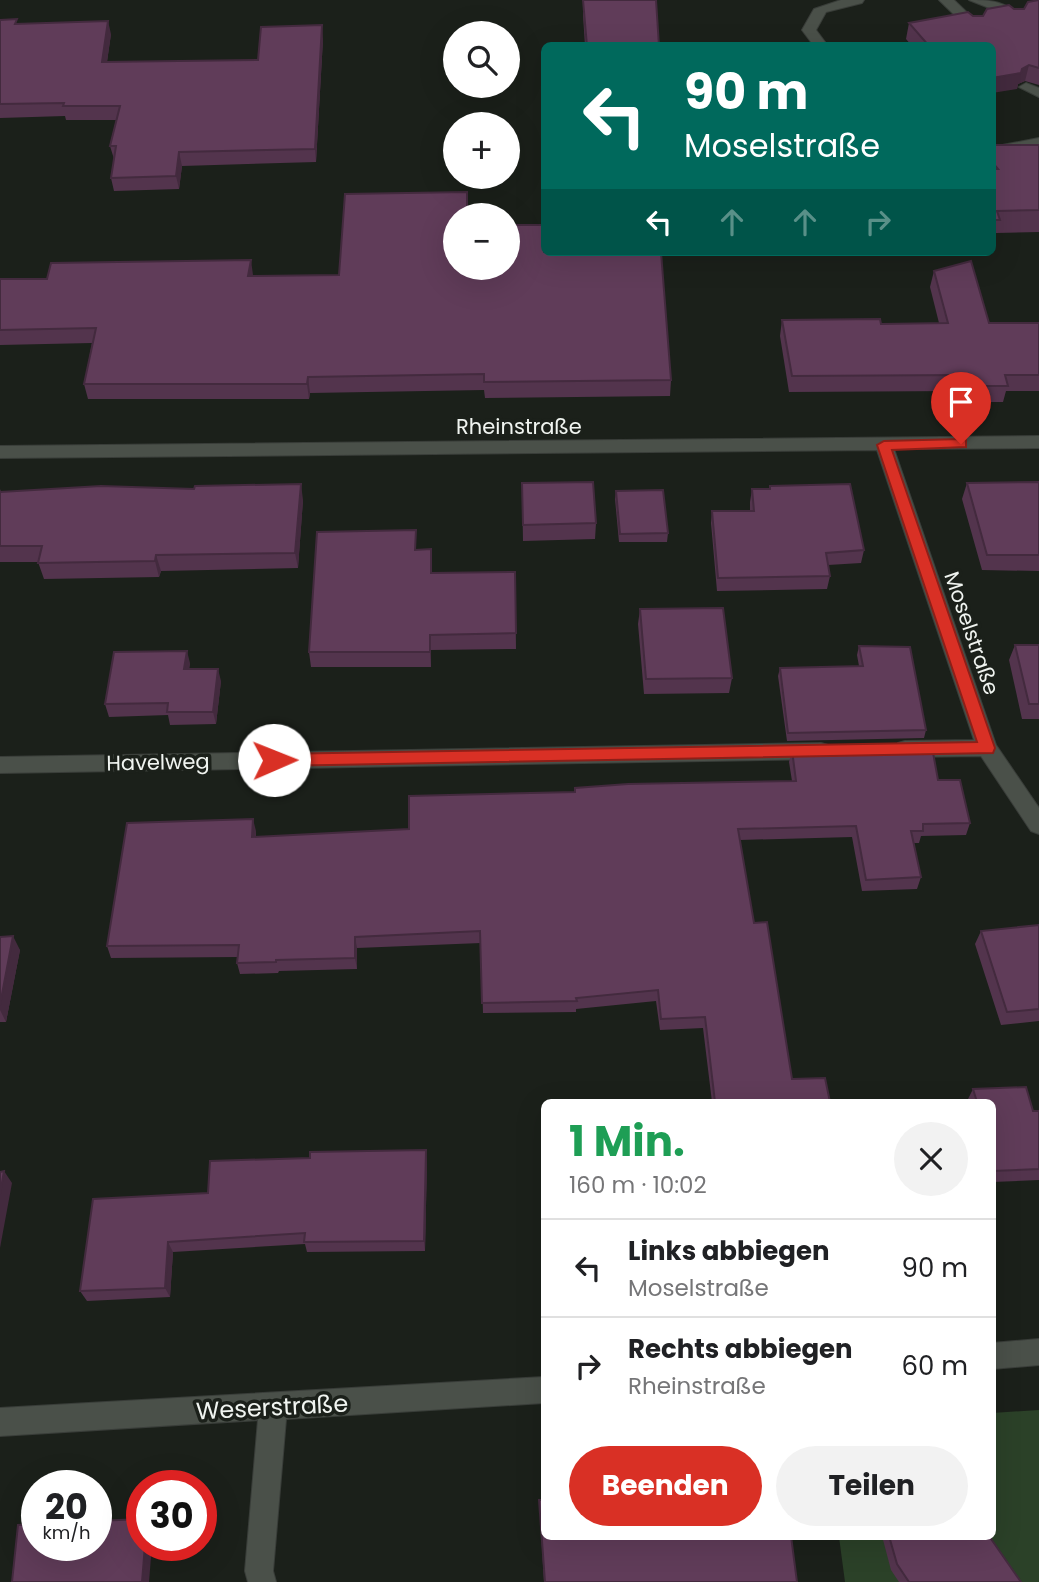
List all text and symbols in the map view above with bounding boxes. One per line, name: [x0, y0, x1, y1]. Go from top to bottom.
map controls: [443, 21, 520, 280]
button: search: [443, 21, 520, 98]
text: 90 m: [684, 58, 808, 126]
icon: left: [569, 70, 660, 161]
button: +: [443, 112, 520, 189]
text: Moselstraße: [684, 123, 880, 168]
button: −: [443, 203, 520, 280]
icon: left: [640, 203, 678, 241]
icon: ahead: [713, 203, 751, 241]
icon: ahead: [786, 203, 824, 241]
icon: right: [859, 203, 897, 241]
pin: [931, 372, 991, 444]
icon: arrive: [942, 383, 980, 421]
street label: Rheinstraße: [456, 412, 582, 441]
street label: Moselstraße: [937, 567, 1007, 699]
position arrow: [237, 723, 311, 797]
street label: Havelweg: [106, 747, 210, 777]
text: 1 Min.: [569, 1112, 685, 1171]
button: close: [894, 1122, 968, 1196]
text: 160 m · 10:02: [569, 1169, 707, 1201]
text: Links abbiegen: [628, 1233, 830, 1269]
icon: left: [569, 1249, 607, 1287]
text: 90 m: [902, 1250, 968, 1286]
text: Moselstraße: [628, 1272, 769, 1304]
text: Rechts abbiegen: [628, 1331, 853, 1367]
icon: right: [569, 1347, 607, 1385]
text: 60 m: [901, 1348, 968, 1384]
text: Rheinstraße: [628, 1370, 766, 1402]
street label: Weserstraße: [195, 1387, 349, 1427]
button: Beenden: [569, 1446, 762, 1526]
button: Teilen: [776, 1446, 968, 1526]
speed limit sign: 30: [126, 1470, 217, 1561]
text: 20: [45, 1482, 88, 1531]
text: km/h: [43, 1520, 90, 1545]

